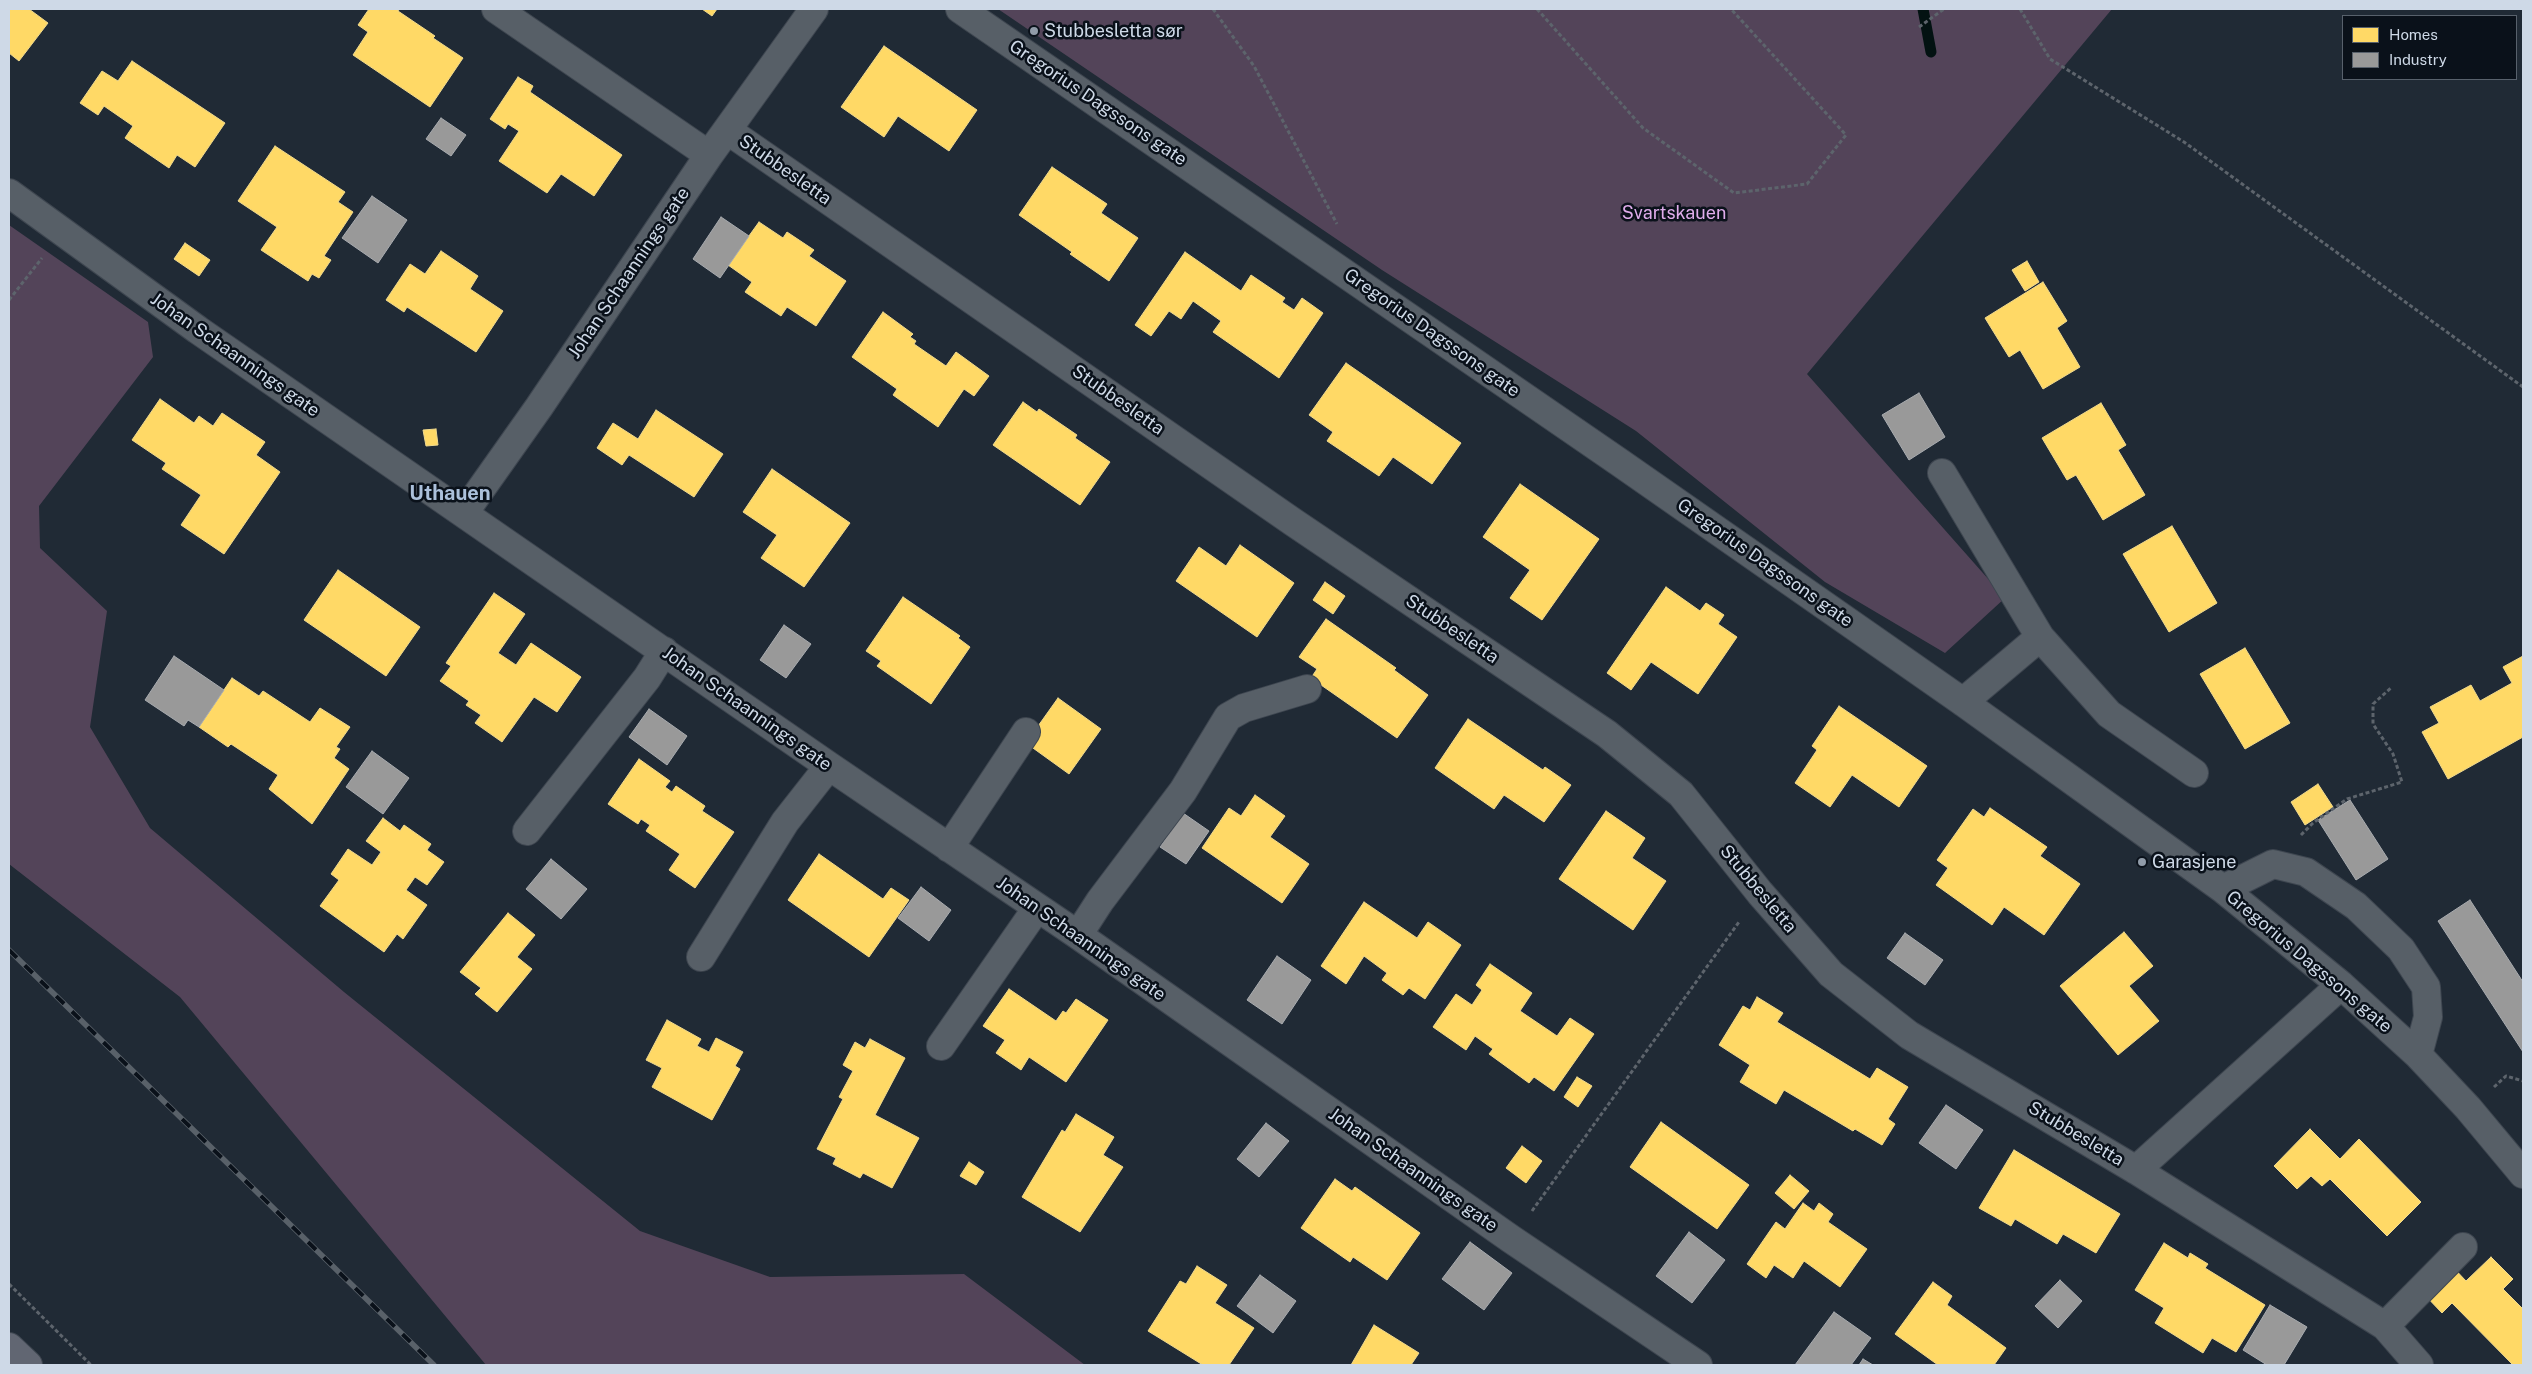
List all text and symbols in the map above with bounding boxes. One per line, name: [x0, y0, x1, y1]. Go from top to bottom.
legend: [2342, 15, 2517, 80]
place label: Stubbesletta sør: [1044, 20, 1183, 42]
marker: Stubbesletta sør: [1028, 25, 1040, 37]
text: Homes: [2389, 26, 2438, 43]
street label: Gregorius Dagssons gate: [1005, 35, 1191, 171]
text: Industry: [2389, 51, 2447, 68]
street label: Stubbesletta: [735, 130, 835, 210]
street label: Johan Schaannings gate: [564, 183, 694, 363]
park label: Svartskauen: [1622, 202, 1726, 224]
street label: Gregorius Dagssons gate: [1340, 264, 1524, 402]
street label: Johan Schaannings gate: [146, 288, 324, 422]
street label: Stubbesletta: [1068, 360, 1168, 440]
district label: Uthauen: [409, 482, 491, 506]
street label: Gregorius Dagssons gate: [1673, 494, 1857, 632]
street label: Stubbesletta: [1401, 590, 1503, 668]
street label: Johan Schaannings gate: [658, 642, 836, 776]
street label: Stubbesletta: [1715, 841, 1801, 937]
place label: Garasjene: [2152, 851, 2236, 873]
marker: Garasjene: [2136, 856, 2148, 868]
street label: Johan Schaannings gate: [992, 872, 1170, 1006]
street label: Gregorius Dagssons gate: [2222, 886, 2396, 1038]
street label: Stubbesletta: [2024, 1097, 2128, 1171]
street label: Johan Schaannings gate: [1324, 1103, 1502, 1237]

